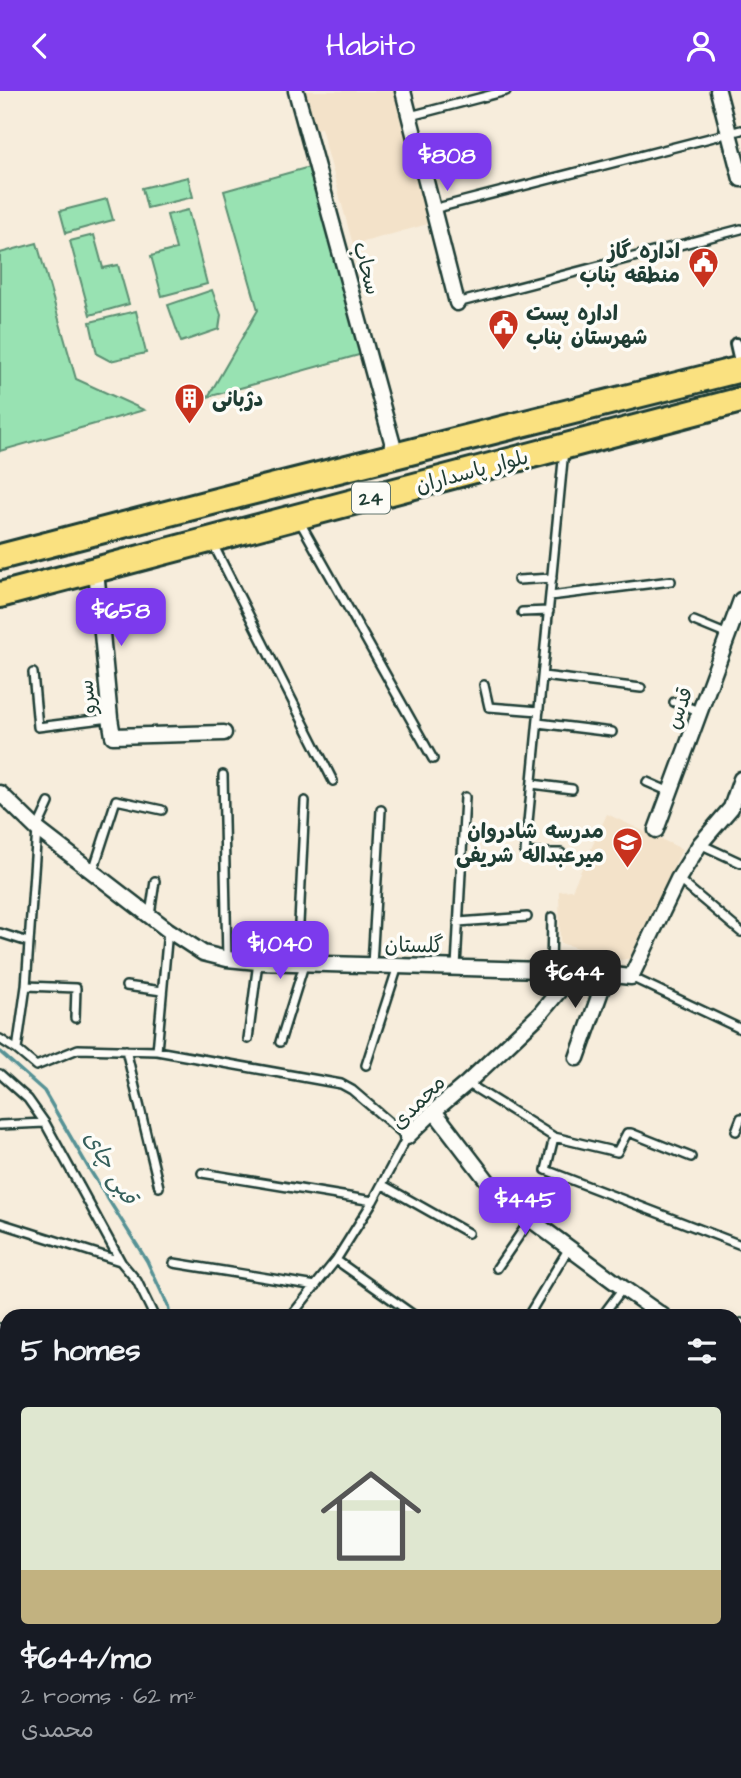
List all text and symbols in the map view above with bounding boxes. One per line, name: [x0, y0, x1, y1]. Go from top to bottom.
text: Habito: [326, 23, 415, 68]
icon: back: [21, 27, 59, 65]
icon: person: [682, 27, 720, 65]
pin: $808: [406, 133, 488, 193]
text: $808: [418, 140, 476, 172]
place label: اداره گاز منطقه بناب: [580, 237, 680, 290]
street label: سحاب: [345, 238, 388, 298]
public building icon: اداره گاز منطقه بناب: [686, 246, 720, 290]
place label: اداره پست شهرستان بناب: [526, 299, 647, 352]
public building icon: اداره پست شهرستان بناب: [486, 308, 520, 352]
building icon: دژبانی: [172, 382, 206, 426]
place label: دژبانی: [212, 385, 263, 414]
street label: بلوار پاسداران: [413, 443, 532, 500]
road number: 24: [352, 483, 390, 513]
pin: $658: [80, 589, 162, 648]
text: $658: [92, 595, 150, 627]
street label: سرو: [72, 678, 104, 717]
street label: قدس: [658, 683, 700, 733]
place label: مدرسه شادروان میرعبداله شریفی: [456, 817, 604, 870]
school or university icon: مدرسه شادروان میرعبداله شریفی: [610, 826, 644, 870]
pin: $1,040: [223, 921, 337, 981]
text: $1,040: [248, 928, 312, 960]
street label: گلستان: [384, 930, 444, 961]
pin: $644: [534, 951, 616, 1010]
text: $644: [546, 957, 604, 989]
street label: محمدی: [385, 1069, 452, 1136]
water label: قبی چای: [76, 1125, 146, 1213]
pin: $445: [484, 1177, 566, 1237]
text: $445: [495, 1184, 555, 1216]
text: 5 homes: [21, 1330, 141, 1372]
icon: filters: [683, 1332, 721, 1370]
icon: home: [308, 1453, 434, 1579]
text: $644/mo: [21, 1638, 151, 1680]
text: 2 rooms · 62 m²: [21, 1680, 196, 1712]
text: محمدی: [21, 1714, 94, 1746]

